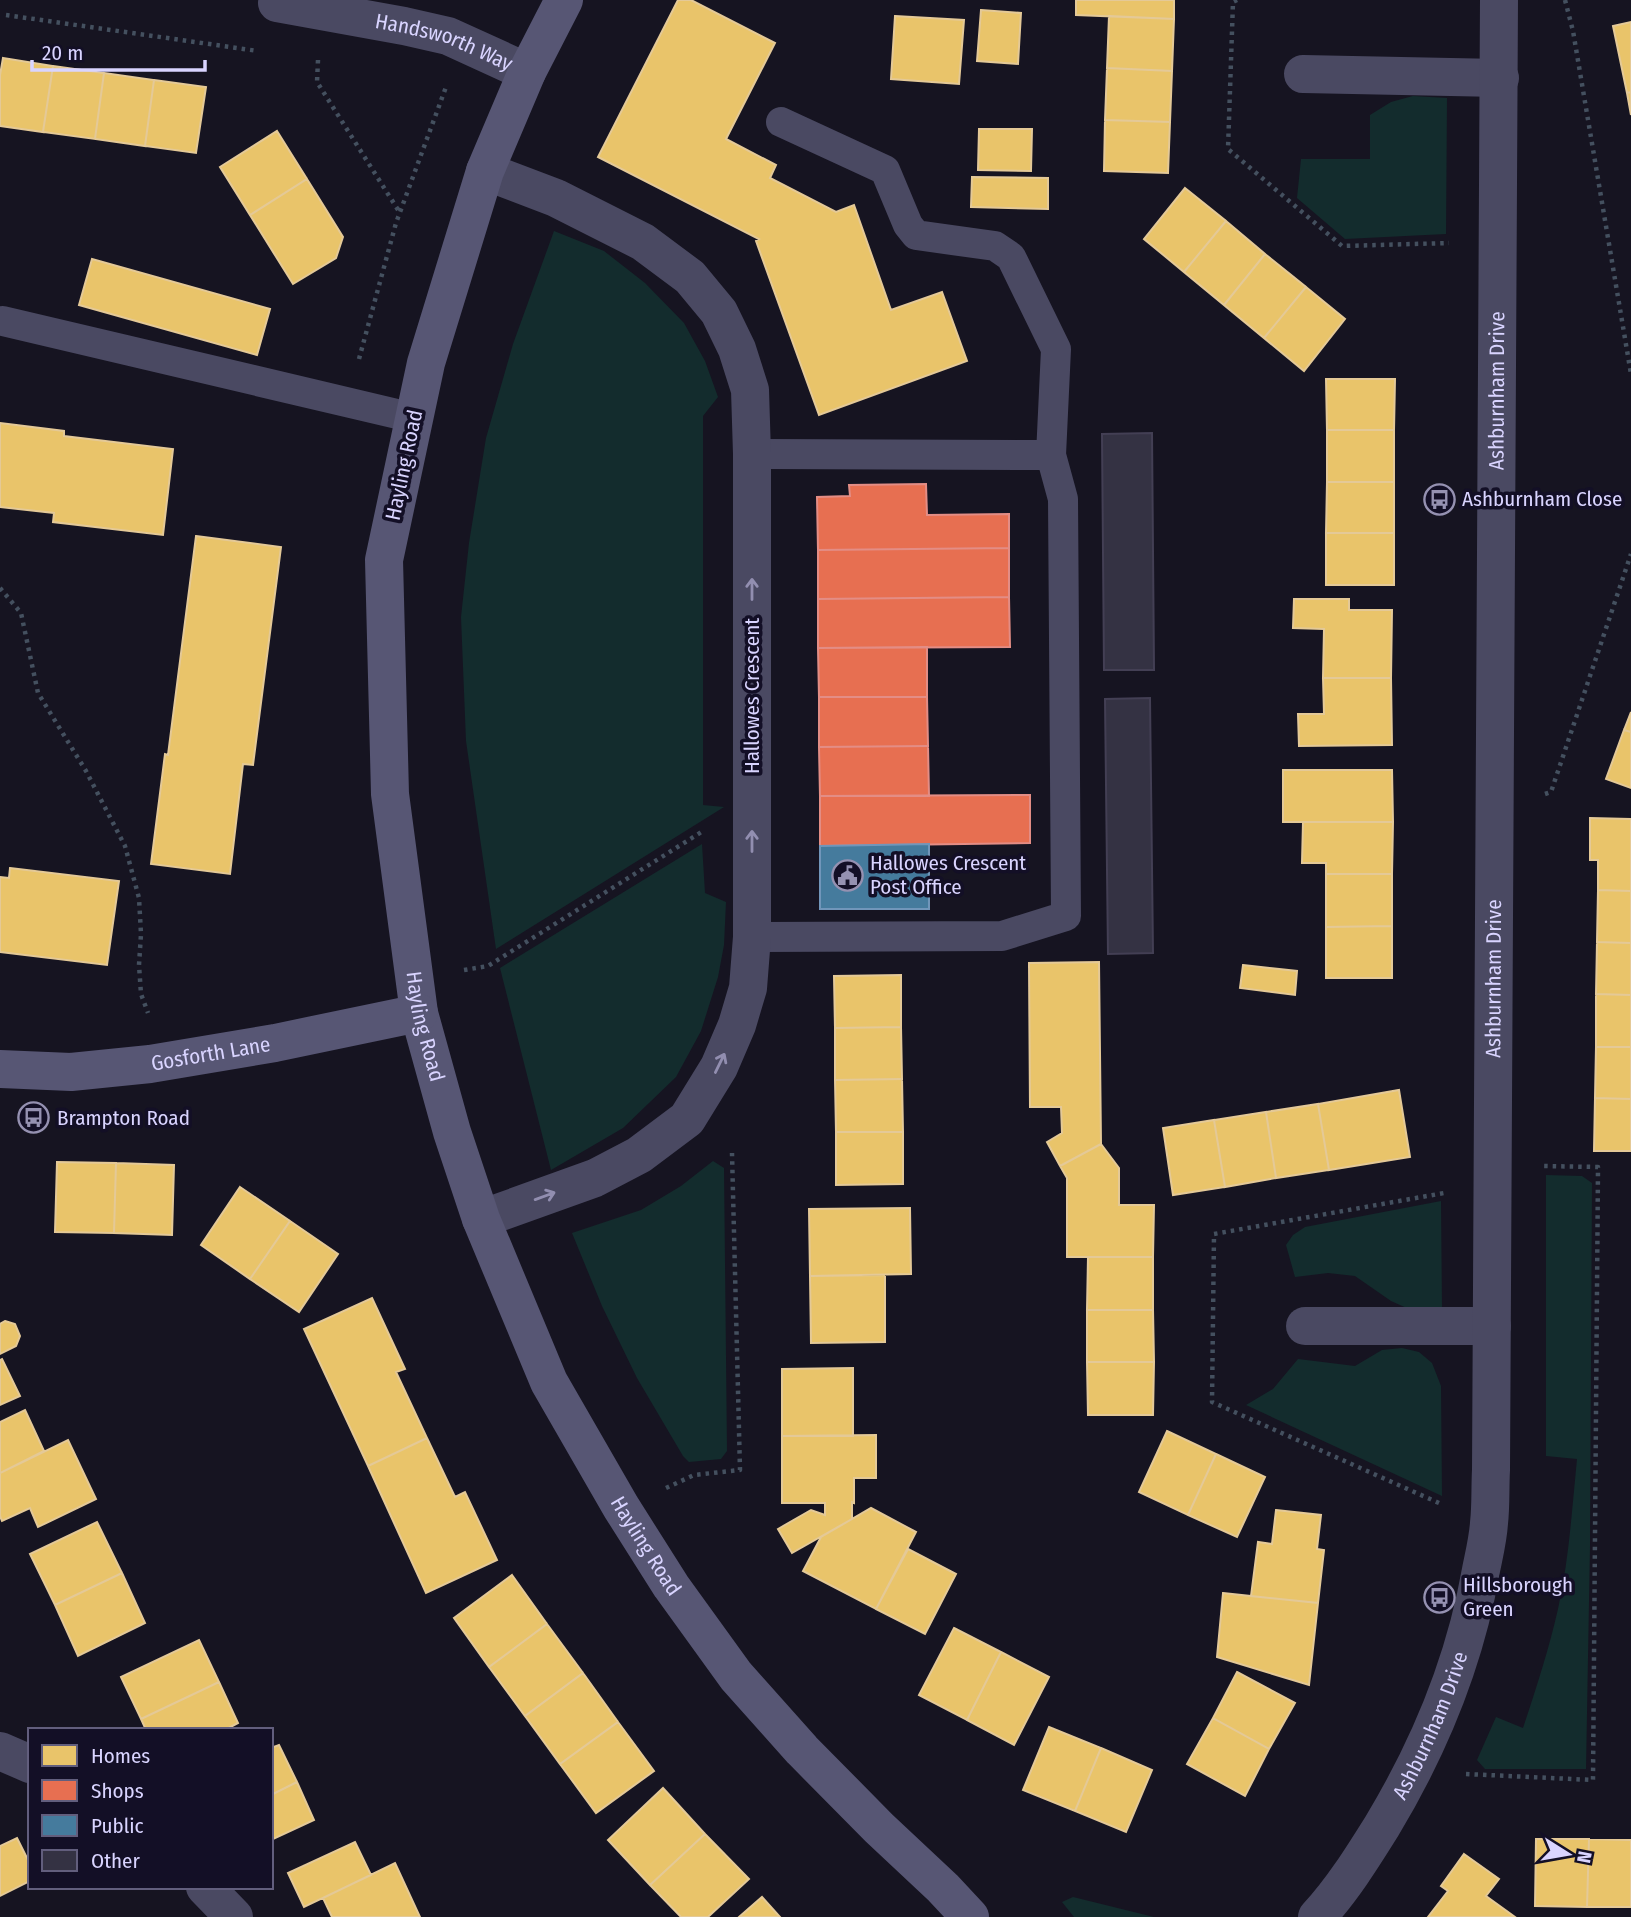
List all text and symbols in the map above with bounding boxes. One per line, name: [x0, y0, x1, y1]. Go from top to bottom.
street label: Handsworth Way: [373, 8, 517, 77]
scale bar: [32, 28, 205, 72]
text: 20 m: [42, 40, 83, 66]
street label: Ashburnham Drive: [1483, 311, 1510, 470]
street label: Hayling Road: [380, 407, 428, 523]
bus stop icon: Ashburnham Close: [1422, 482, 1456, 516]
place label: Ashburnham Close: [1462, 486, 1622, 512]
one-way arrow: [745, 578, 759, 601]
street label: Hallowes Crescent: [739, 618, 765, 774]
one-way arrow: [745, 830, 759, 853]
place label: Hallowes Crescent Post Office: [870, 850, 1026, 900]
public building icon: Hallowes Crescent Post Office: [830, 858, 864, 892]
street label: Ashburnham Drive: [1480, 899, 1507, 1058]
street label: Hayling Road: [401, 970, 450, 1084]
street label: Gosforth Lane: [149, 1031, 272, 1077]
one-way arrow: [714, 1053, 728, 1074]
bus stop icon: Brampton Road: [17, 1101, 51, 1135]
place label: Brampton Road: [57, 1105, 190, 1131]
one-way arrow: [534, 1189, 556, 1201]
street label: Hayling Road: [605, 1492, 687, 1601]
place label: Hillsborough Green: [1463, 1572, 1573, 1622]
bus stop icon: Hillsborough Green: [1423, 1580, 1457, 1614]
street label: Ashburnham Drive: [1387, 1648, 1473, 1804]
legend: [28, 1728, 273, 1889]
text: Homes: [91, 1743, 150, 1769]
text: Shops: [91, 1778, 144, 1804]
text: Public: [91, 1813, 143, 1839]
north arrow: [1533, 1819, 1603, 1889]
text: Other: [91, 1848, 140, 1874]
text: N: [1572, 1849, 1597, 1865]

